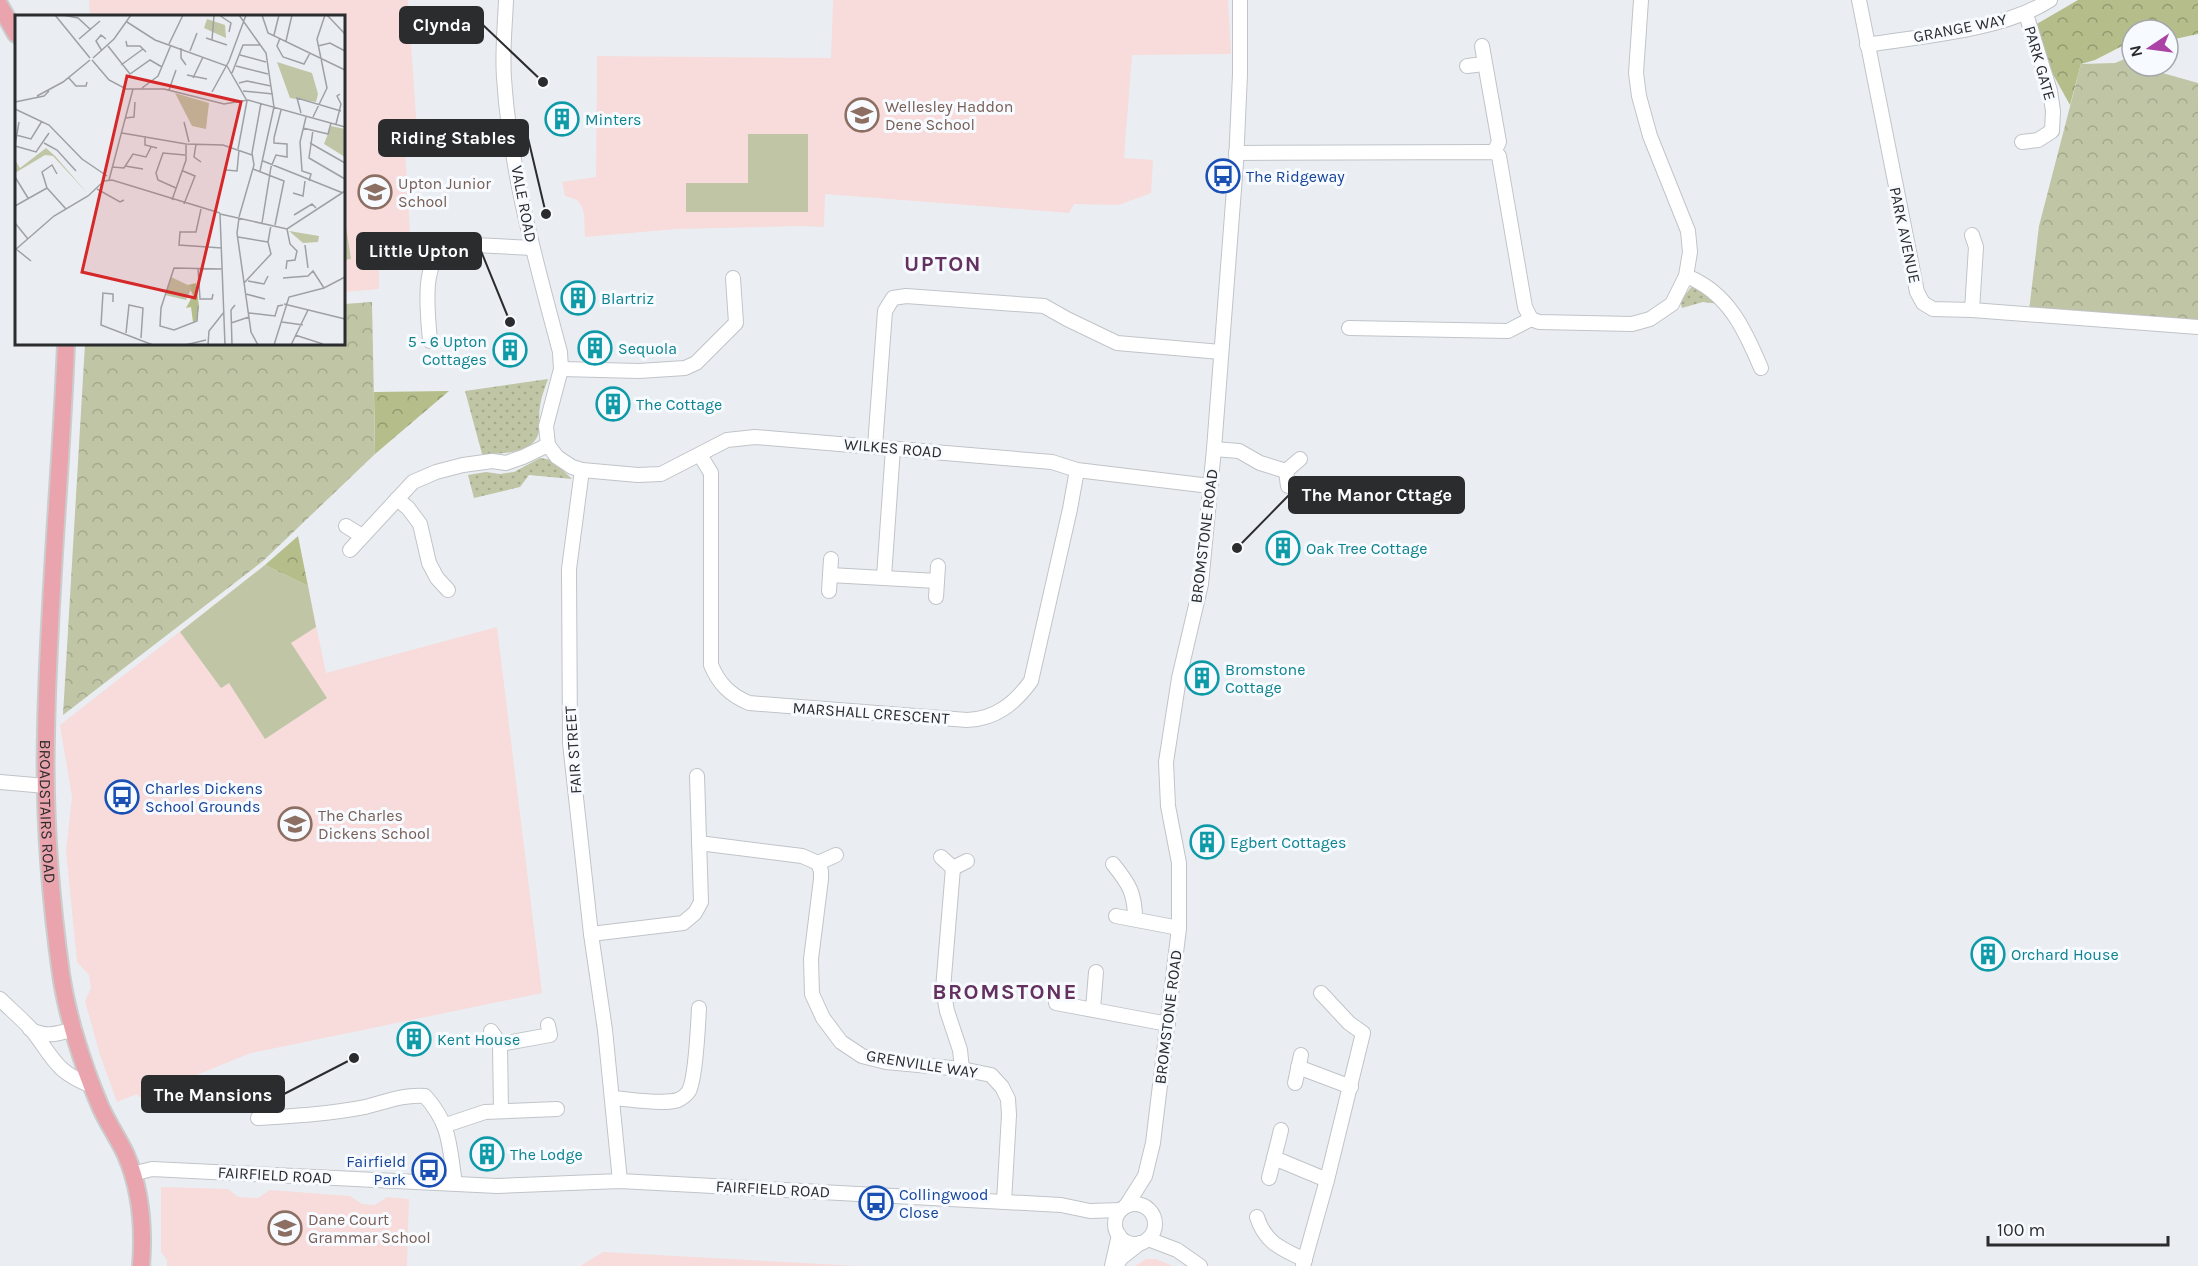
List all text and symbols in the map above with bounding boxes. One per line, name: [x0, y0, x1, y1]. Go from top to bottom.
callout: Clynda: [400, 7, 483, 43]
street label: GRANGE WAY: [1912, 10, 2008, 46]
text: Clynda: [413, 14, 471, 36]
inset map: [15, 15, 345, 345]
north arrow: [2120, 18, 2180, 78]
street label: PARK GATE: [2020, 24, 2060, 102]
text: N: [2125, 44, 2146, 59]
school or university icon: Wellesley Haddon Dene School: [844, 97, 880, 133]
place label: Wellesley Haddon Dene School: [885, 97, 1013, 134]
building icon: Minters: [544, 101, 580, 137]
place label: Minters: [585, 110, 641, 129]
callout: Riding Stables: [379, 120, 528, 156]
text: Riding Stables: [390, 127, 516, 149]
bus stop icon: The Ridgeway: [1205, 158, 1241, 194]
street label: VALE ROAD: [507, 164, 541, 244]
place label: The Ridgeway: [1246, 167, 1345, 186]
school or university icon: Upton Junior School: [357, 174, 393, 210]
place label: Upton Junior School: [398, 174, 491, 211]
street label: PARK AVENUE: [1886, 185, 1924, 285]
callout: Little Upton: [357, 233, 481, 269]
text: Little Upton: [369, 240, 469, 262]
district label: UPTON: [904, 251, 982, 277]
building icon: Blartriz: [560, 280, 596, 316]
place label: Blartriz: [601, 289, 654, 308]
building icon: Sequola: [577, 330, 613, 366]
place label: 5 - 6 Upton Cottages: [408, 332, 487, 369]
building icon: 5 - 6 Upton Cottages: [492, 332, 528, 368]
place label: Sequola: [618, 339, 677, 358]
building icon: The Cottage: [595, 386, 631, 422]
place label: The Cottage: [636, 395, 722, 414]
street label: WILKES ROAD: [843, 434, 943, 462]
street label: BROMSTONE ROAD: [1186, 468, 1222, 604]
callout: The Manor Cttage: [1289, 477, 1464, 513]
text: The Manor Cttage: [1302, 484, 1452, 506]
building icon: Oak Tree Cottage: [1265, 530, 1301, 566]
place label: Oak Tree Cottage: [1306, 539, 1427, 558]
building icon: Bromstone Cottage: [1184, 660, 1220, 696]
place label: Bromstone Cottage: [1225, 660, 1305, 697]
street label: MARSHALL CRESCENT: [792, 698, 950, 728]
street label: FAIR STREET: [560, 705, 586, 795]
street label: BROADSTAIRS ROAD: [36, 739, 60, 884]
bus stop icon: Charles Dickens School Grounds: [104, 779, 140, 815]
place label: Charles Dickens School Grounds: [145, 779, 263, 816]
school or university icon: The Charles Dickens School: [277, 806, 313, 842]
place label: The Charles Dickens School: [318, 806, 430, 843]
building icon: Egbert Cottages: [1189, 824, 1225, 860]
place label: Egbert Cottages: [1230, 833, 1346, 852]
building icon: Orchard House: [1970, 936, 2006, 972]
place label: Orchard House: [2011, 945, 2119, 964]
street label: BROMSTONE ROAD: [1150, 949, 1186, 1085]
district label: BROMSTONE: [932, 979, 1078, 1005]
building icon: Kent House: [396, 1021, 432, 1057]
place label: Kent House: [437, 1030, 520, 1049]
street label: GRENVILLE WAY: [865, 1046, 979, 1082]
callout: The Mansions: [142, 1076, 284, 1112]
text: The Mansions: [154, 1084, 272, 1106]
building icon: The Lodge: [469, 1136, 505, 1172]
place label: The Lodge: [510, 1145, 583, 1164]
place label: Fairfield Park: [346, 1152, 406, 1189]
bus stop icon: Fairfield Park: [411, 1152, 447, 1188]
street label: FAIRFIELD ROAD: [217, 1163, 333, 1187]
street label: FAIRFIELD ROAD: [715, 1177, 831, 1201]
bus stop icon: Collingwood Close: [858, 1185, 894, 1221]
place label: Collingwood Close: [899, 1185, 989, 1222]
scale bar: [1988, 1209, 2168, 1247]
school or university icon: Dane Court Grammar School: [267, 1210, 303, 1246]
place label: Dane Court Grammar School: [308, 1210, 431, 1247]
text: 100 m: [1997, 1219, 2045, 1241]

